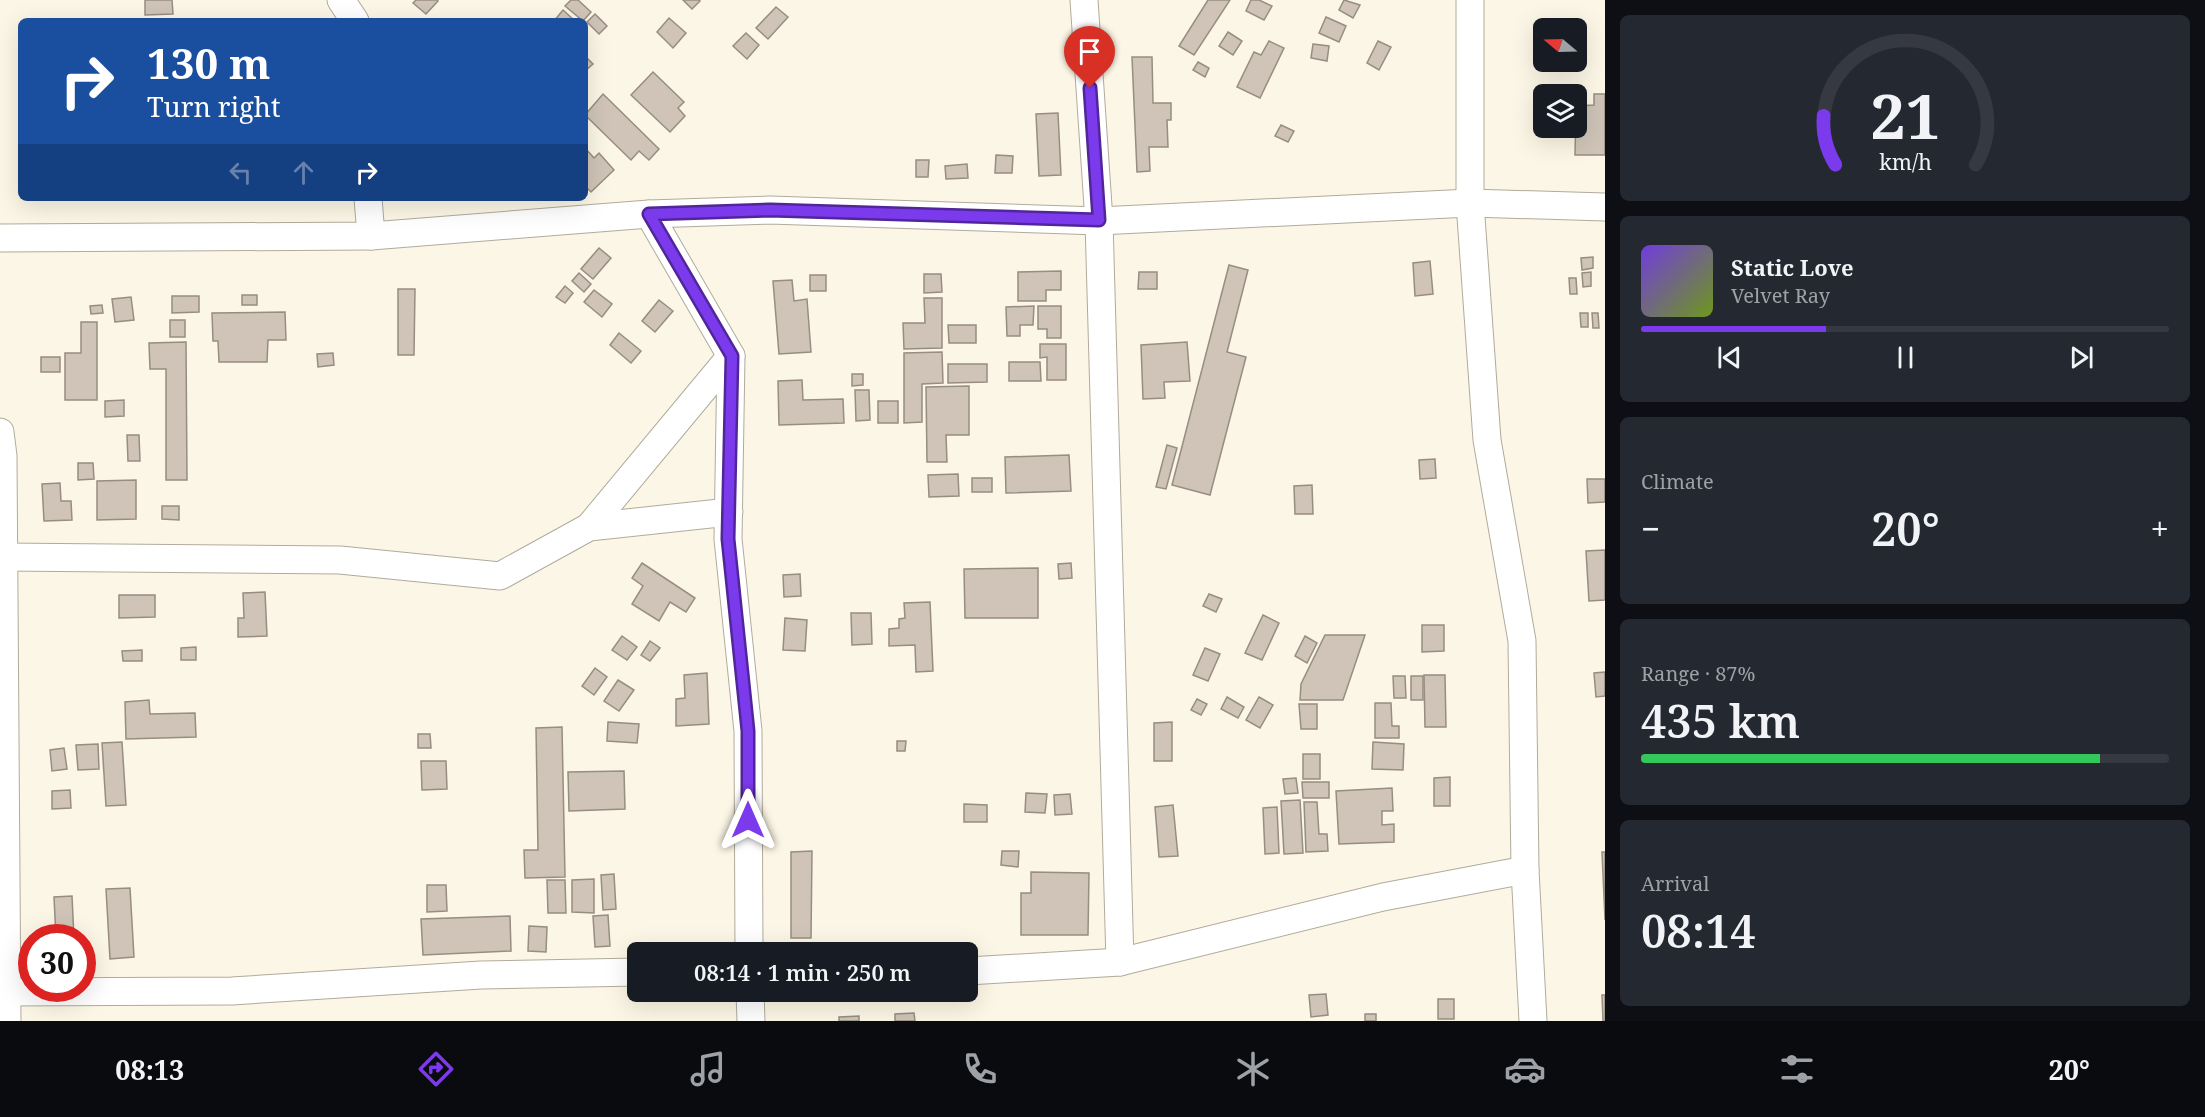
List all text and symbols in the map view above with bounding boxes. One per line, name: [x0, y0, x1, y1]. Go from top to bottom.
north arrow: [1533, 18, 1587, 72]
map controls: [1533, 18, 1587, 138]
pin: [1064, 26, 1115, 88]
text: 130 m: [147, 34, 271, 91]
icon: arrive: [1073, 35, 1106, 68]
icon: right: [48, 42, 126, 120]
text: 21: [1870, 72, 1940, 157]
button: layers: [1533, 84, 1587, 138]
text: Turn right: [147, 88, 280, 125]
text: km/h: [1879, 147, 1932, 176]
icon: left: [224, 156, 257, 189]
icon: ahead: [287, 156, 320, 189]
icon: right: [350, 156, 383, 189]
text: Static Love: [1731, 252, 1854, 282]
text: Velvet Ray: [1731, 282, 1830, 309]
icon: previous: [1713, 341, 1746, 374]
icon: pause: [1889, 341, 1922, 374]
icon: next: [2065, 341, 2098, 374]
text: Climate: [1641, 468, 1714, 495]
text: 20°: [1871, 498, 1940, 559]
text: −: [1641, 506, 1660, 551]
text: +: [2151, 506, 2169, 551]
text: Range · 87%: [1641, 660, 1755, 687]
text: 435 km: [1641, 690, 1800, 751]
position arrow: [716, 788, 780, 852]
text: Arrival: [1641, 870, 1709, 897]
text: 08:14: [1641, 900, 1756, 961]
speed limit sign: 30: [18, 924, 96, 1002]
text: 08:14 · 1 min · 250 m: [694, 957, 911, 987]
icon: directions: [415, 1048, 457, 1090]
icon: music: [687, 1048, 729, 1090]
icon: phone: [959, 1048, 1001, 1090]
icon: climate: [1232, 1048, 1274, 1090]
icon: car: [1504, 1048, 1546, 1090]
icon: filters: [1776, 1048, 1818, 1090]
text: 08:13: [115, 1051, 184, 1088]
text: 20°: [2048, 1051, 2090, 1088]

